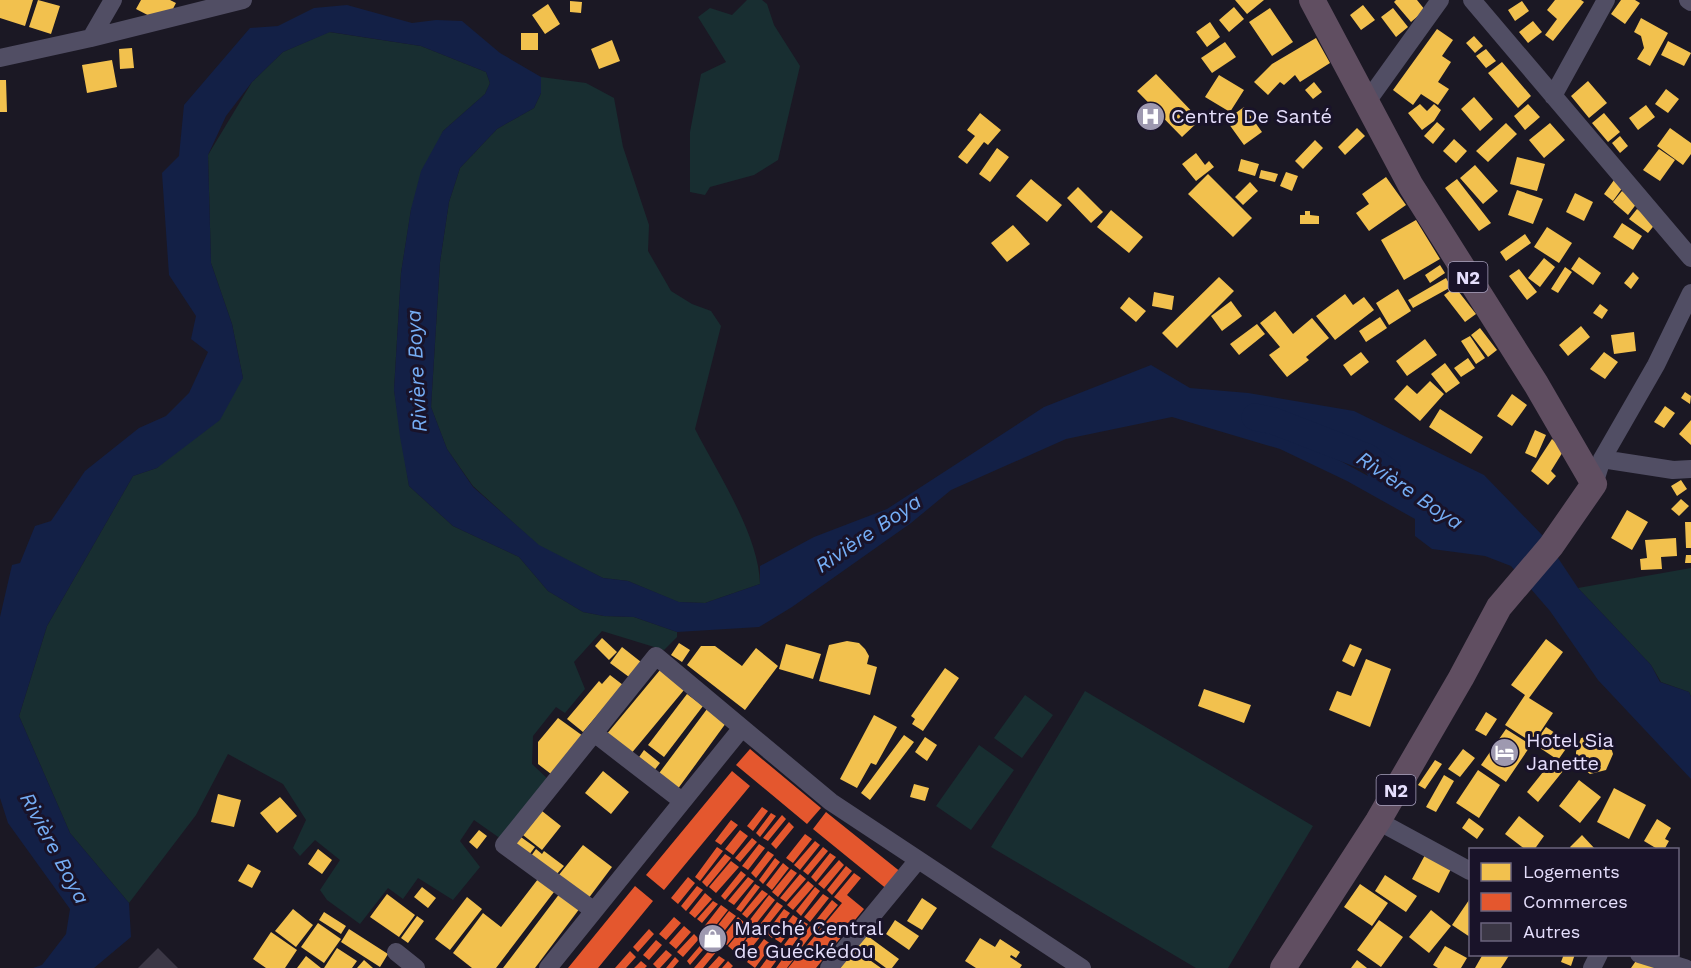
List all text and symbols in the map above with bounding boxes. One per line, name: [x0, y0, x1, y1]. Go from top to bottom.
hospital icon: Centre De Santé: [1134, 100, 1166, 132]
place label: Centre De Santé: [1171, 104, 1332, 128]
road number: N2: [1448, 262, 1488, 292]
water label: Rivière Boya: [400, 309, 432, 433]
water label: Rivière Boya: [1352, 445, 1468, 535]
water label: Rivière Boya: [810, 488, 926, 578]
place label: Hotel Sia Janette: [1526, 728, 1614, 775]
hotel icon: Hotel Sia Janette: [1489, 736, 1521, 768]
road number: N2: [1376, 775, 1416, 805]
water label: Rivière Boya: [15, 788, 95, 908]
legend: [1469, 848, 1679, 956]
text: Logements: [1523, 861, 1620, 882]
text: Commerces: [1523, 891, 1628, 912]
place label: Marché Central de Guéckédou: [734, 916, 883, 963]
text: Autres: [1523, 921, 1580, 942]
shop icon: Marché Central de Guéckédou: [697, 923, 729, 955]

